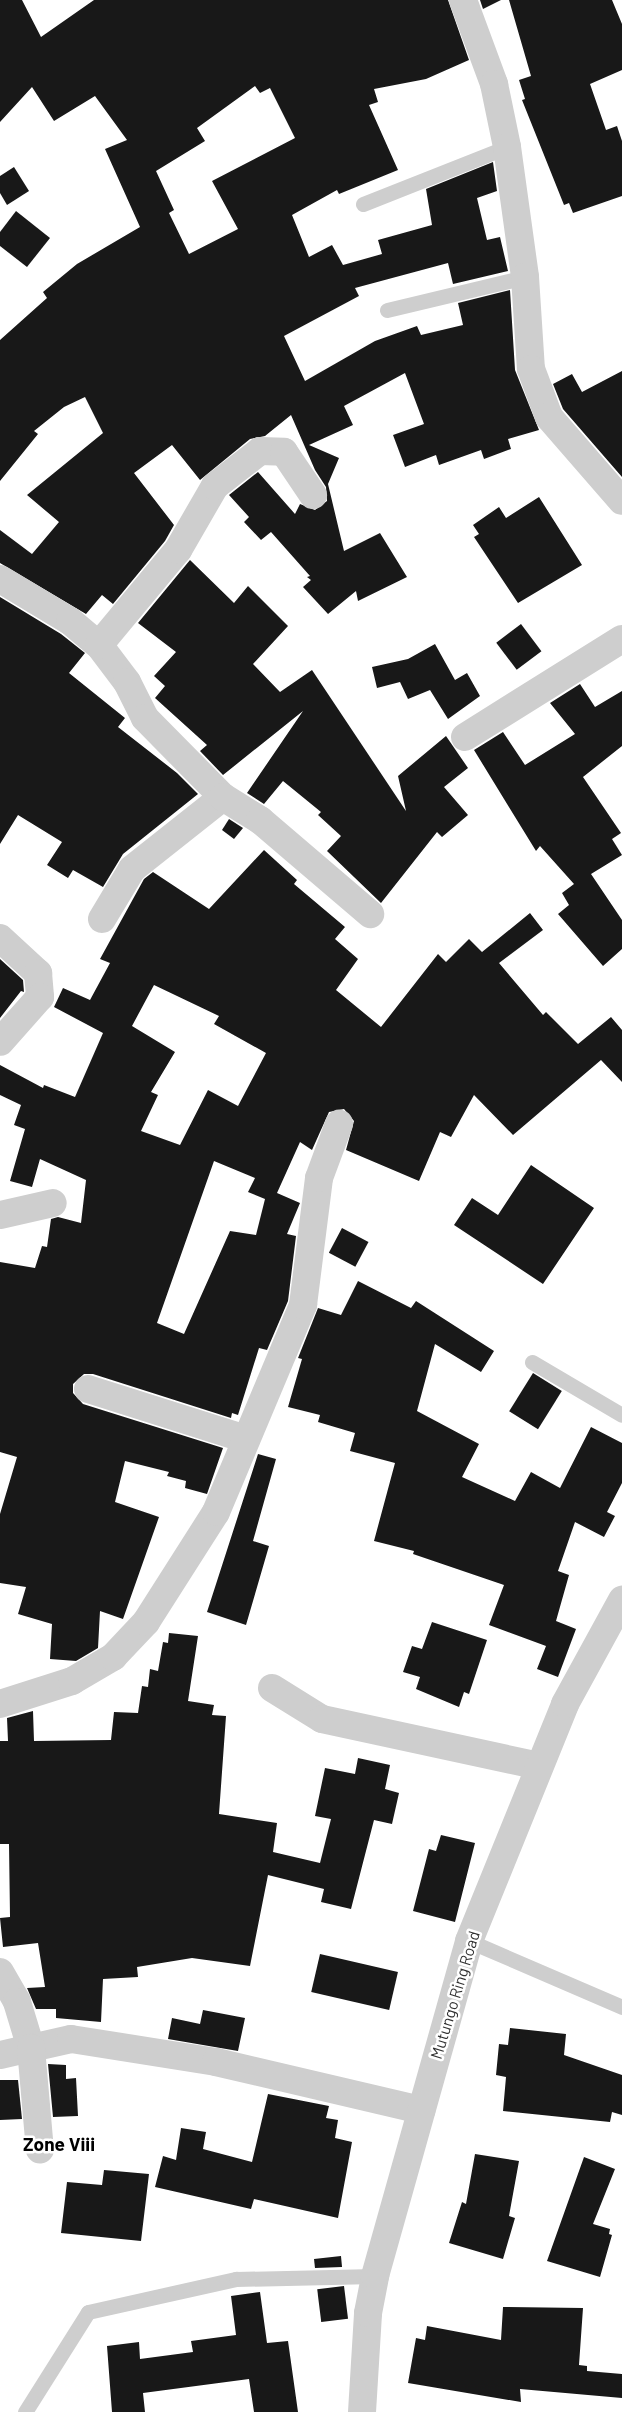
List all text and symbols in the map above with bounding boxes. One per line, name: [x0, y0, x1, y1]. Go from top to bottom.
street label: Mutungo Ring Road: [426, 1929, 484, 2061]
district label: Zone Viii: [23, 2133, 95, 2155]

